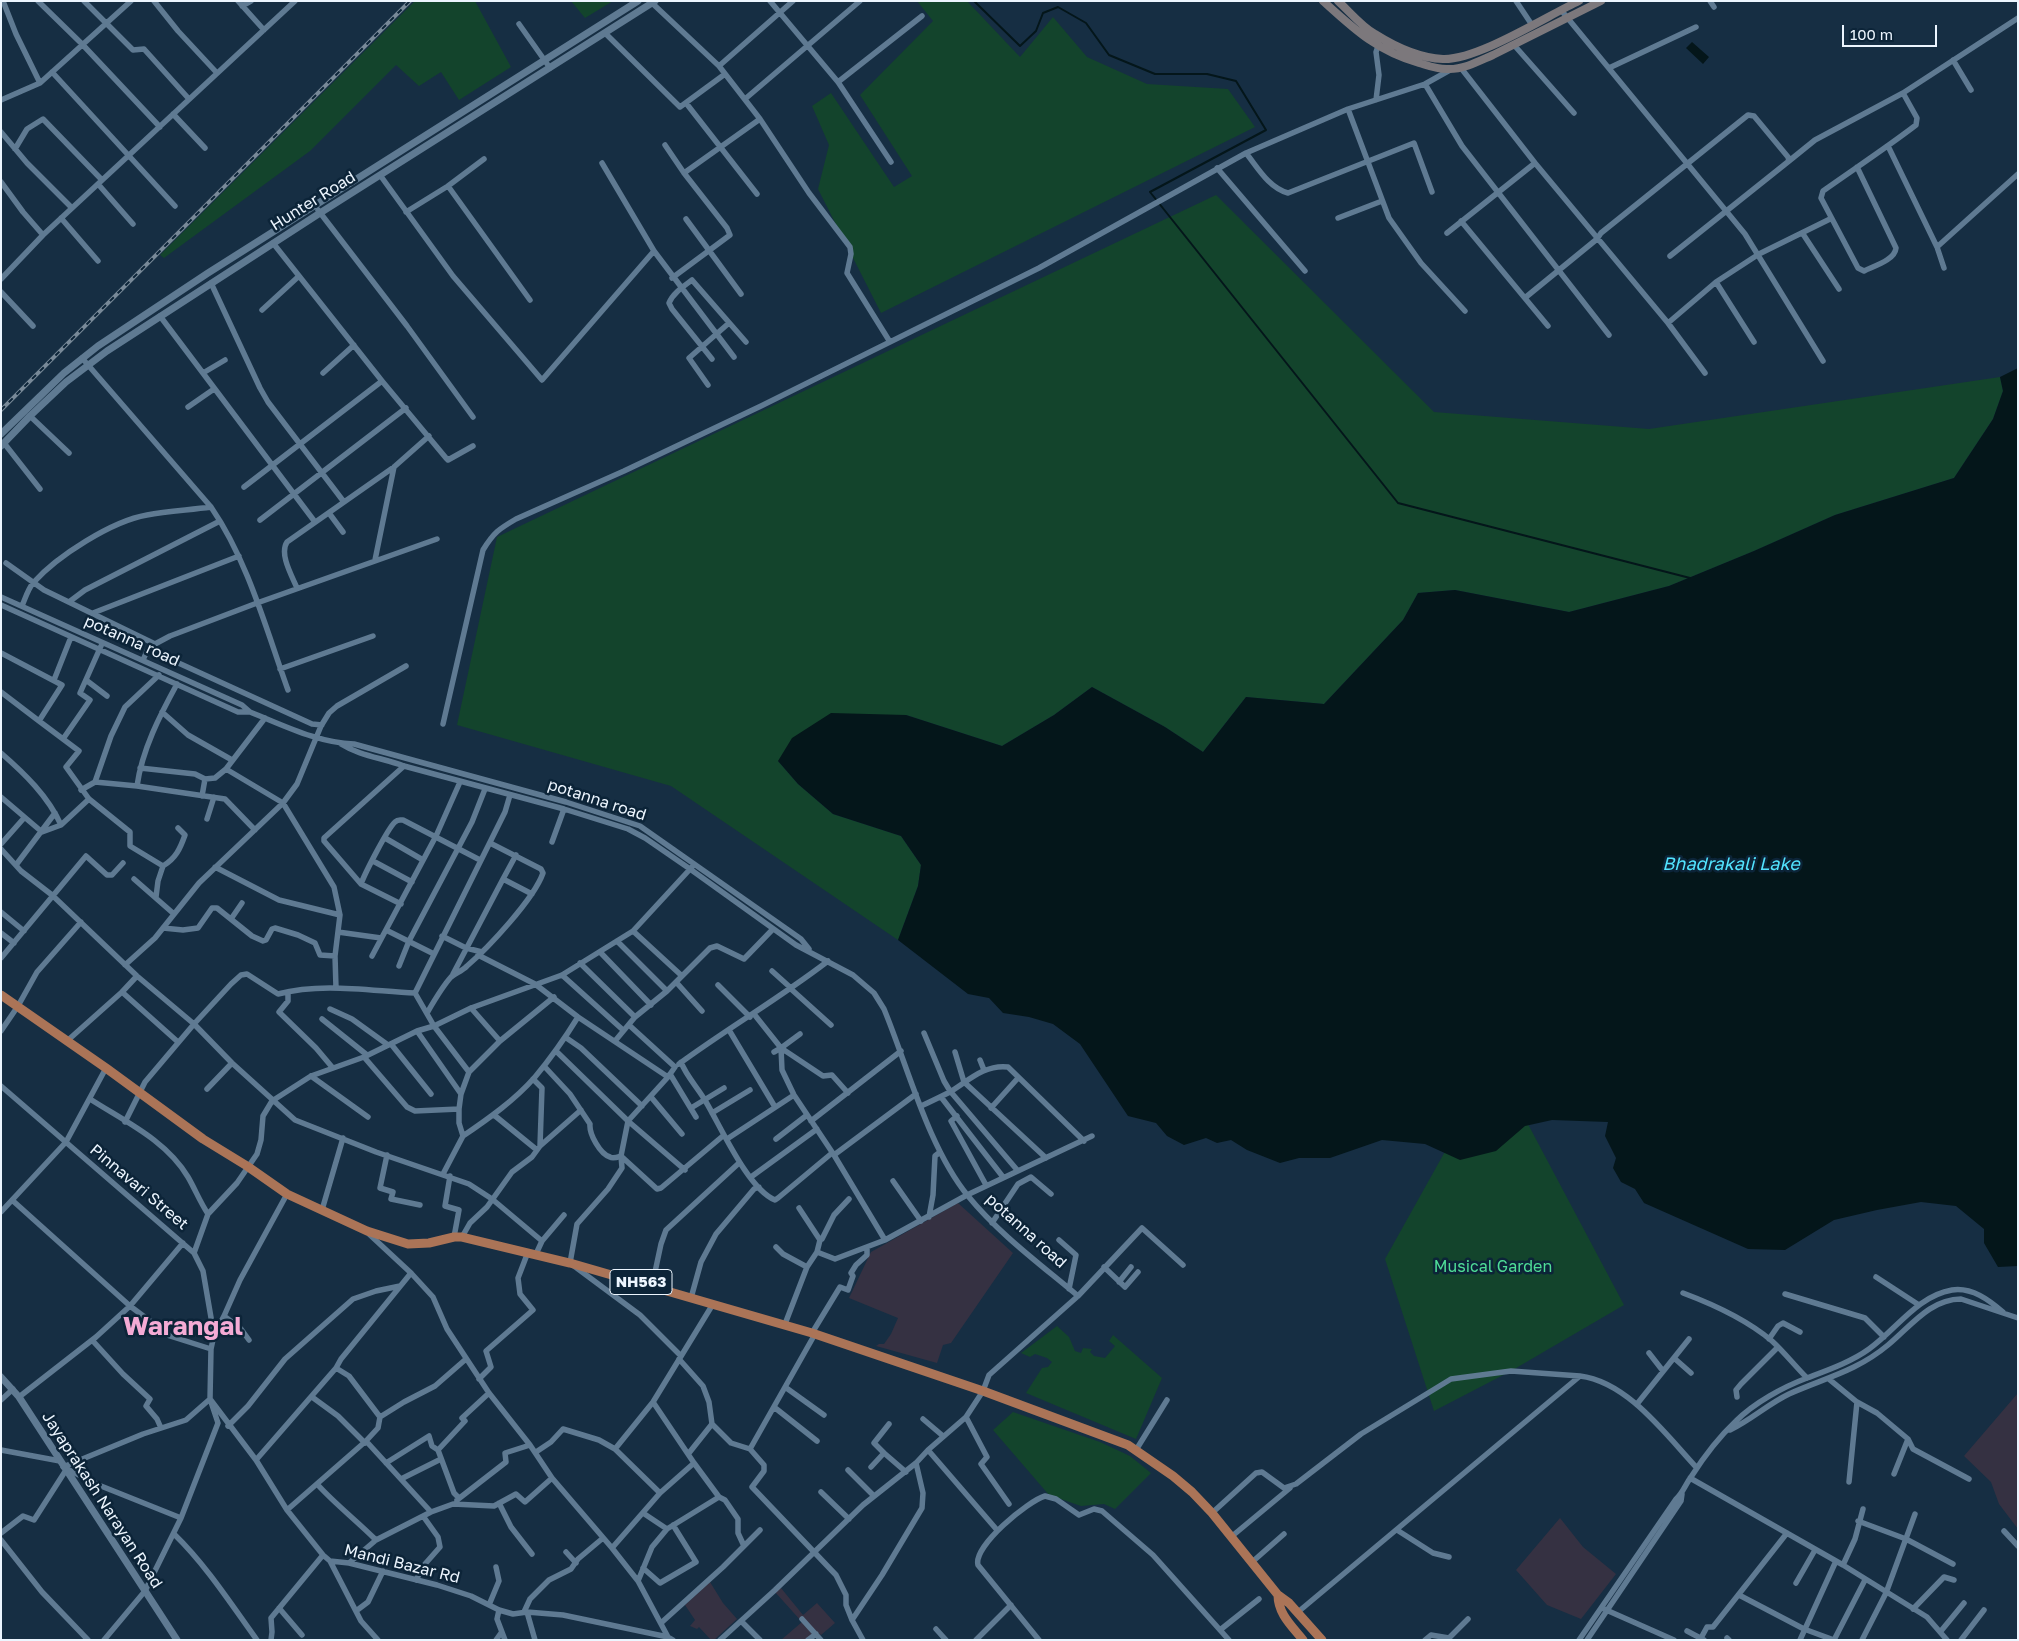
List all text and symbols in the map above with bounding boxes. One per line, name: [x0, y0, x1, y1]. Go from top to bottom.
scale bar: [1844, 15, 1939, 47]
text: 100 m: [1850, 25, 1893, 43]
street label: Hunter Road: [267, 167, 359, 235]
street label: potanna road: [81, 611, 183, 671]
street label: potanna road: [545, 775, 649, 825]
water label: Bhadrakali Lake: [1662, 853, 1800, 875]
street label: Pinnavari Street: [86, 1140, 192, 1234]
street label: potanna road: [982, 1190, 1070, 1272]
park label: Musical Garden: [1434, 1257, 1552, 1277]
road number: NH563: [610, 1270, 672, 1294]
district label: Warangal: [123, 1311, 243, 1343]
street label: Jayaprakash Narayan Road: [38, 1408, 166, 1592]
street label: Mandi Bazar Rd: [342, 1540, 462, 1588]

